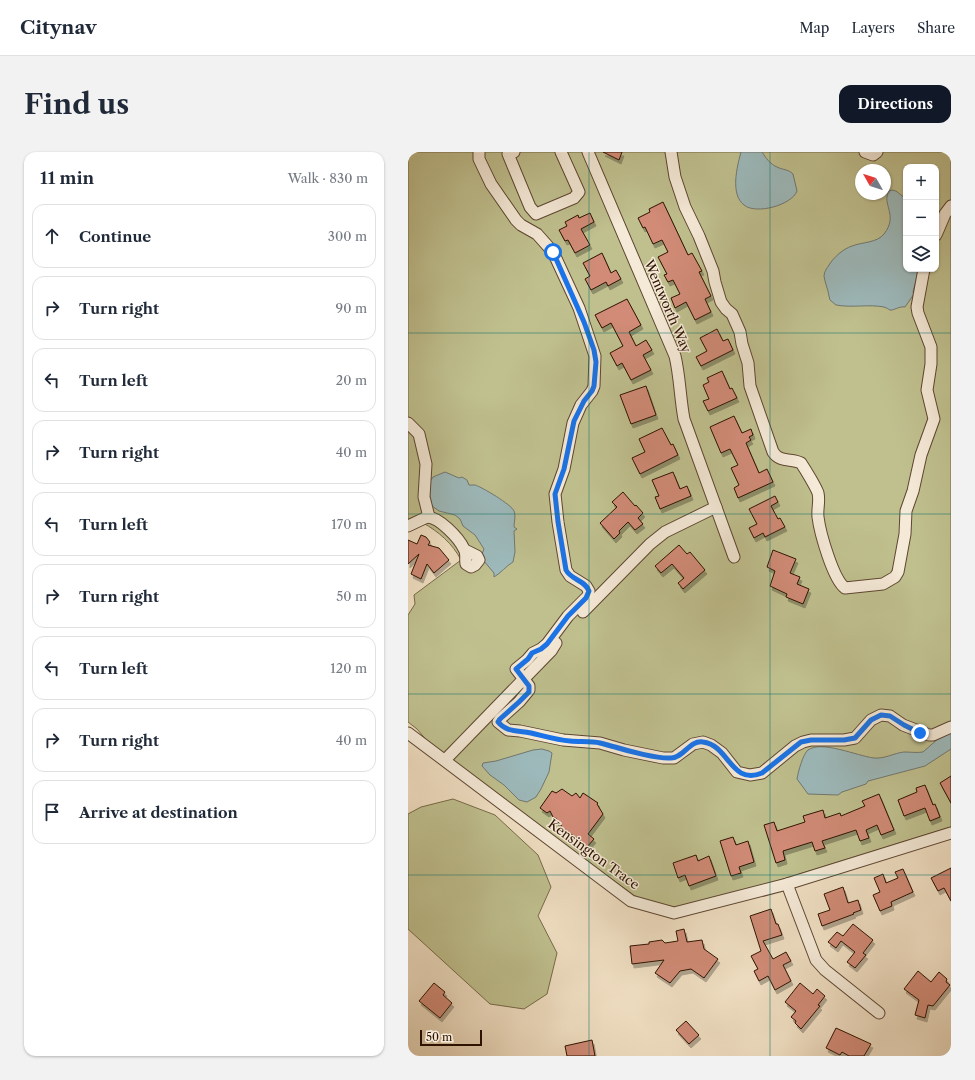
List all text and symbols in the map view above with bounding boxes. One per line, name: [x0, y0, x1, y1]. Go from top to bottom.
text: Citynav: [20, 16, 97, 39]
text: Map: [799, 19, 829, 37]
text: Layers: [851, 19, 895, 37]
text: Share: [917, 19, 955, 37]
button: Directions: [839, 85, 951, 123]
text: Find us: [24, 87, 129, 121]
north arrow: [855, 164, 891, 200]
map controls: [903, 164, 939, 272]
button: +: [903, 164, 939, 200]
text: 11 min: [40, 168, 94, 188]
text: Walk · 830 m: [288, 170, 368, 186]
button: −: [903, 200, 939, 236]
icon: ahead: [41, 225, 63, 247]
text: Continue: [79, 227, 151, 246]
text: 300 m: [328, 228, 367, 244]
button: layers: [903, 236, 939, 272]
route start: [544, 243, 562, 261]
street label: Wentworth Way: [641, 256, 695, 356]
icon: right: [41, 297, 63, 319]
text: Turn right: [79, 299, 159, 318]
text: 90 m: [336, 300, 367, 316]
icon: left: [41, 369, 63, 391]
text: Turn left: [79, 371, 148, 390]
text: 20 m: [336, 372, 367, 388]
icon: right: [41, 441, 63, 463]
text: Turn right: [79, 443, 159, 462]
text: 40 m: [336, 444, 367, 460]
icon: left: [41, 513, 63, 535]
text: Turn left: [79, 515, 148, 534]
text: 170 m: [331, 516, 367, 532]
icon: right: [41, 585, 63, 607]
text: Turn right: [79, 587, 159, 606]
text: 50 m: [336, 588, 367, 604]
icon: left: [41, 657, 63, 679]
text: Turn left: [79, 659, 148, 678]
text: 120 m: [330, 660, 367, 676]
route end: [911, 724, 929, 742]
icon: right: [41, 729, 63, 751]
text: Turn right: [79, 731, 159, 750]
text: 40 m: [336, 732, 367, 748]
icon: arrive: [41, 801, 63, 823]
text: Arrive at destination: [79, 803, 238, 822]
street label: Kensington Trace: [545, 816, 643, 892]
scale bar: [420, 1028, 482, 1047]
text: 50 m: [426, 1030, 452, 1044]

